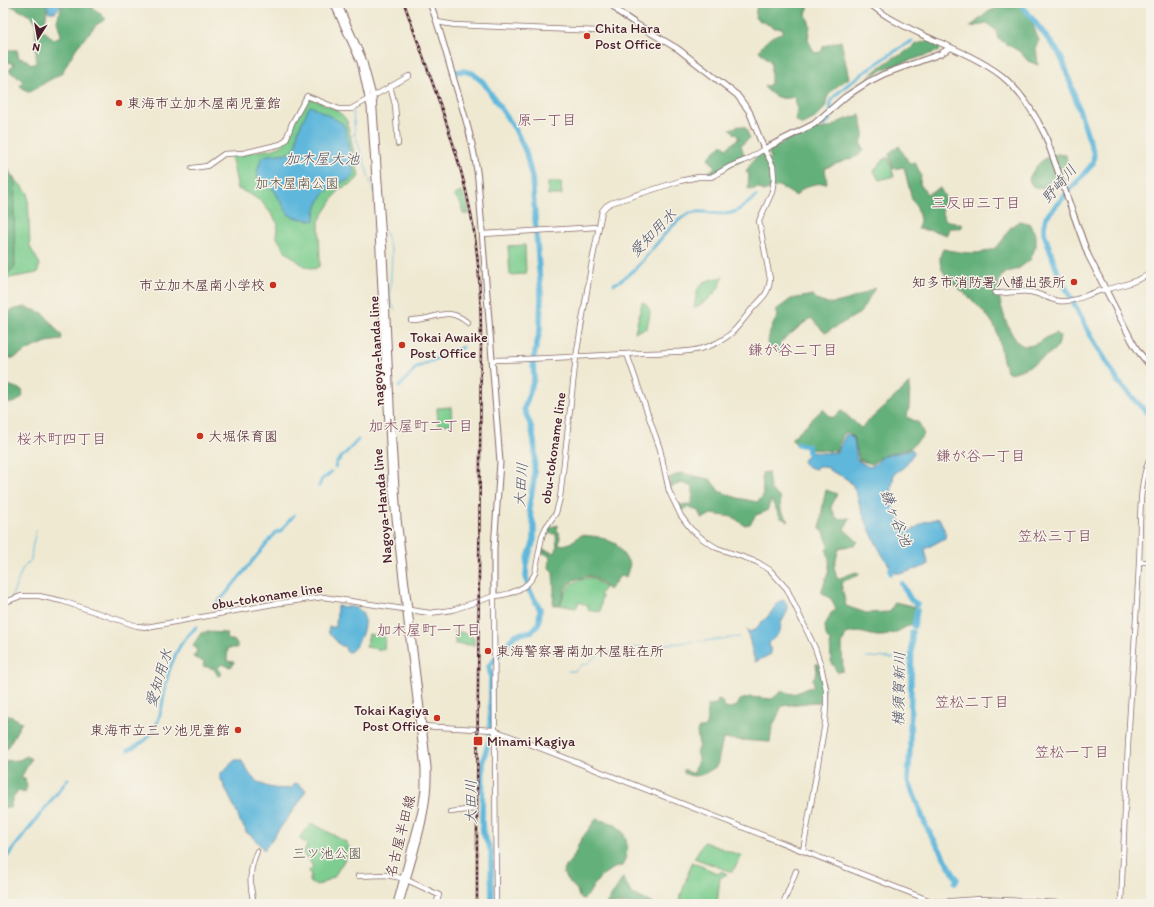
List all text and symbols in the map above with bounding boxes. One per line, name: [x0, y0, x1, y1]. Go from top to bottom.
north arrow: [18, 18, 58, 58]
place label: Chita Hara Post Office: [595, 20, 662, 53]
marker: Chita Hara Post Office: [582, 31, 592, 41]
text: N: [31, 40, 41, 54]
place label: 東海市立加木屋南児童館: [127, 95, 281, 112]
marker: 東海市立加木屋南児童館: [114, 98, 124, 108]
district label: 原一丁目: [517, 111, 577, 129]
water label: 加木屋大池: [284, 150, 360, 168]
water label: 野崎川: [1037, 161, 1081, 207]
park label: 加木屋南公園: [255, 175, 339, 192]
district label: 三反田三丁目: [931, 194, 1021, 212]
water label: 愛知用水: [626, 205, 680, 261]
place label: 知多市消防署八幡出張所: [912, 274, 1066, 291]
place label: 市立加木屋南小学校: [139, 277, 265, 294]
marker: 知多市消防署八幡出張所: [1069, 277, 1079, 287]
marker: 市立加木屋南小学校: [268, 280, 278, 290]
street label: nagoya-handa line: [365, 295, 388, 407]
place label: Tokai Awaike Post Office: [410, 329, 488, 362]
marker: Tokai Awaike Post Office: [397, 340, 407, 350]
district label: 鎌が谷二丁目: [748, 341, 838, 359]
street label: obu-tokoname line: [537, 391, 570, 505]
district label: 加木屋町二丁目: [368, 417, 474, 435]
place label: 大堀保育園: [208, 428, 278, 445]
district label: 桜木町四丁目: [17, 430, 107, 448]
marker: 大堀保育園: [195, 431, 205, 441]
street label: Nagoya-Handa line: [369, 447, 396, 564]
district label: 鎌が谷一丁目: [936, 447, 1026, 465]
water label: 大田川: [510, 462, 532, 508]
water label: 鎌ヶ谷池: [876, 487, 916, 550]
district label: 笠松三丁目: [1017, 527, 1093, 545]
street label: obu-tokoname line: [210, 579, 324, 614]
district label: 加木屋町一丁目: [376, 621, 482, 639]
place label: 東海警察署南加木屋駐在所: [496, 643, 664, 660]
marker: 東海警察署南加木屋駐在所: [483, 646, 493, 656]
water label: 愛知用水: [142, 647, 176, 709]
water label: 横須賀新川: [889, 651, 909, 727]
district label: 笠松二丁目: [934, 693, 1010, 711]
place label: Tokai Kagiya Post Office: [354, 702, 430, 735]
marker: Tokai Kagiya Post Office: [432, 713, 442, 723]
place label: 東海市立三ツ池児童館: [90, 722, 230, 739]
marker: 東海市立三ツ池児童館: [233, 725, 243, 735]
place label: Minami Kagiya: [487, 733, 576, 750]
marker: Minami Kagiya: [472, 735, 484, 747]
district label: 笠松一丁目: [1034, 743, 1110, 761]
water label: 大田川: [462, 779, 480, 825]
street label: 名古屋半田線: [382, 793, 419, 879]
park label: 三ツ池公園: [292, 845, 362, 862]

